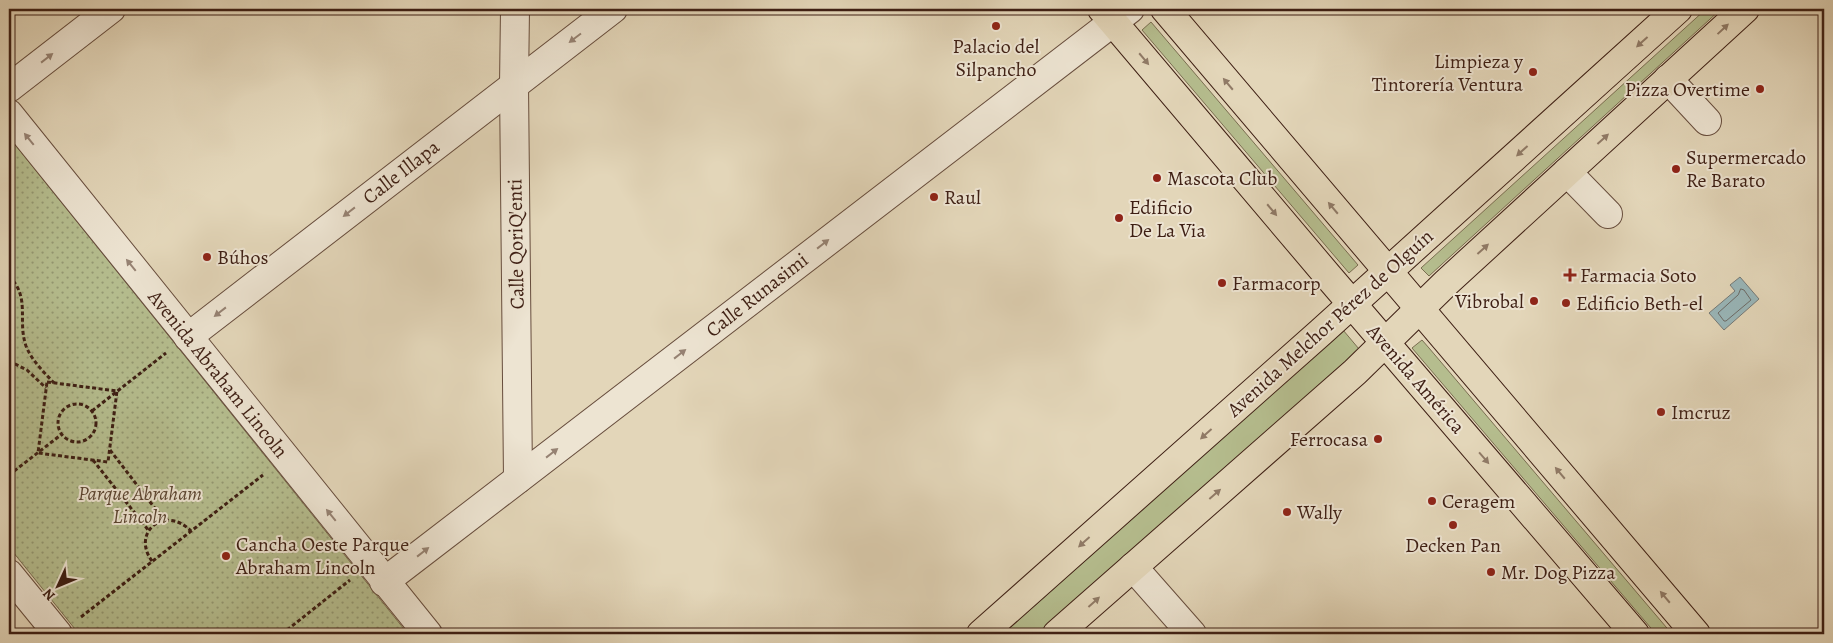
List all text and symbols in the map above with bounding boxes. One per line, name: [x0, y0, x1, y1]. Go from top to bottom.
marker: Palacio del Silpancho: [990, 20, 1002, 32]
one-way arrow: [1716, 23, 1728, 35]
one-way arrow: [569, 33, 582, 44]
place label: Palacio del Silpancho: [953, 33, 1039, 83]
one-way arrow: [1635, 36, 1648, 47]
place label: Limpieza y Tintorería Ventura: [1372, 48, 1524, 98]
one-way arrow: [1139, 52, 1150, 65]
one-way arrow: [40, 53, 54, 63]
marker: Limpieza y Tintorería Ventura: [1527, 66, 1539, 78]
place label: Pizza Overtime: [1625, 76, 1750, 103]
one-way arrow: [1222, 77, 1233, 90]
marker: Pizza Overtime: [1754, 83, 1766, 95]
one-way arrow: [23, 132, 34, 145]
street label: Calle Illapa: [357, 133, 446, 211]
one-way arrow: [1596, 133, 1608, 145]
place label: Supermercado Re Barato: [1686, 144, 1806, 194]
one-way arrow: [1516, 145, 1528, 157]
marker: Supermercado Re Barato: [1670, 163, 1682, 175]
place label: Mascota Club: [1167, 165, 1278, 192]
marker: Mascota Club: [1151, 172, 1163, 184]
street label: Calle QoriQ'enti: [501, 178, 531, 310]
place label: Raul: [944, 184, 981, 211]
marker: Raul: [928, 191, 940, 203]
place label: Edificio De La Via: [1129, 194, 1206, 244]
one-way arrow: [1327, 201, 1338, 214]
one-way arrow: [1266, 203, 1277, 216]
one-way arrow: [343, 207, 356, 218]
marker: Edificio De La Via: [1113, 212, 1125, 224]
street label: Avenida Melchor Pérez de Olguín: [1220, 223, 1439, 424]
one-way arrow: [816, 239, 829, 250]
one-way arrow: [1477, 243, 1490, 254]
place label: Búhos: [217, 244, 268, 271]
street label: Calle Runasimi: [700, 246, 814, 344]
marker: Búhos: [201, 251, 213, 263]
one-way arrow: [125, 259, 136, 272]
place label: Farmacia Soto: [1580, 262, 1696, 289]
marker: Farmacia Soto: [1564, 269, 1576, 281]
place label: Farmacorp: [1232, 270, 1321, 297]
marker: Farmacorp: [1216, 277, 1228, 289]
street label: Avenida Abraham Lincoln: [141, 284, 294, 464]
place label: Vibrobal: [1454, 288, 1524, 315]
place label: Edificio Beth-el: [1576, 290, 1703, 317]
marker: Vibrobal: [1528, 295, 1540, 307]
marker: Edificio Beth-el: [1560, 297, 1572, 309]
one-way arrow: [214, 306, 227, 317]
street label: Avenida América: [1360, 318, 1472, 440]
one-way arrow: [674, 349, 687, 359]
place label: Imcruz: [1671, 399, 1731, 426]
marker: Imcruz: [1655, 406, 1667, 418]
place label: Ferrocasa: [1290, 426, 1369, 453]
one-way arrow: [1200, 428, 1212, 440]
marker: Ferrocasa: [1372, 433, 1384, 445]
one-way arrow: [545, 448, 559, 458]
one-way arrow: [1478, 451, 1489, 464]
one-way arrow: [1554, 467, 1565, 480]
park label: Parque Abraham Lincoln: [78, 480, 202, 530]
place label: Ceragem: [1442, 488, 1516, 515]
one-way arrow: [1209, 489, 1222, 500]
marker: Ceragem: [1426, 495, 1438, 507]
place label: Wally: [1296, 499, 1343, 526]
marker: Wally: [1281, 506, 1293, 518]
one-way arrow: [325, 509, 336, 522]
marker: Decken Pan: [1447, 519, 1459, 531]
place label: Cancha Oeste Parque Abraham Lincoln: [235, 531, 409, 581]
place label: Decken Pan: [1405, 532, 1501, 559]
one-way arrow: [1079, 536, 1091, 548]
one-way arrow: [416, 547, 429, 558]
marker: Cancha Oeste Parque Abraham Lincoln: [220, 550, 232, 562]
place label: Mr. Dog Pizza: [1501, 559, 1616, 586]
north arrow: [32, 560, 82, 610]
marker: Mr. Dog Pizza: [1485, 566, 1497, 578]
text: N: [39, 584, 59, 605]
one-way arrow: [1659, 591, 1670, 604]
one-way arrow: [1087, 596, 1099, 608]

